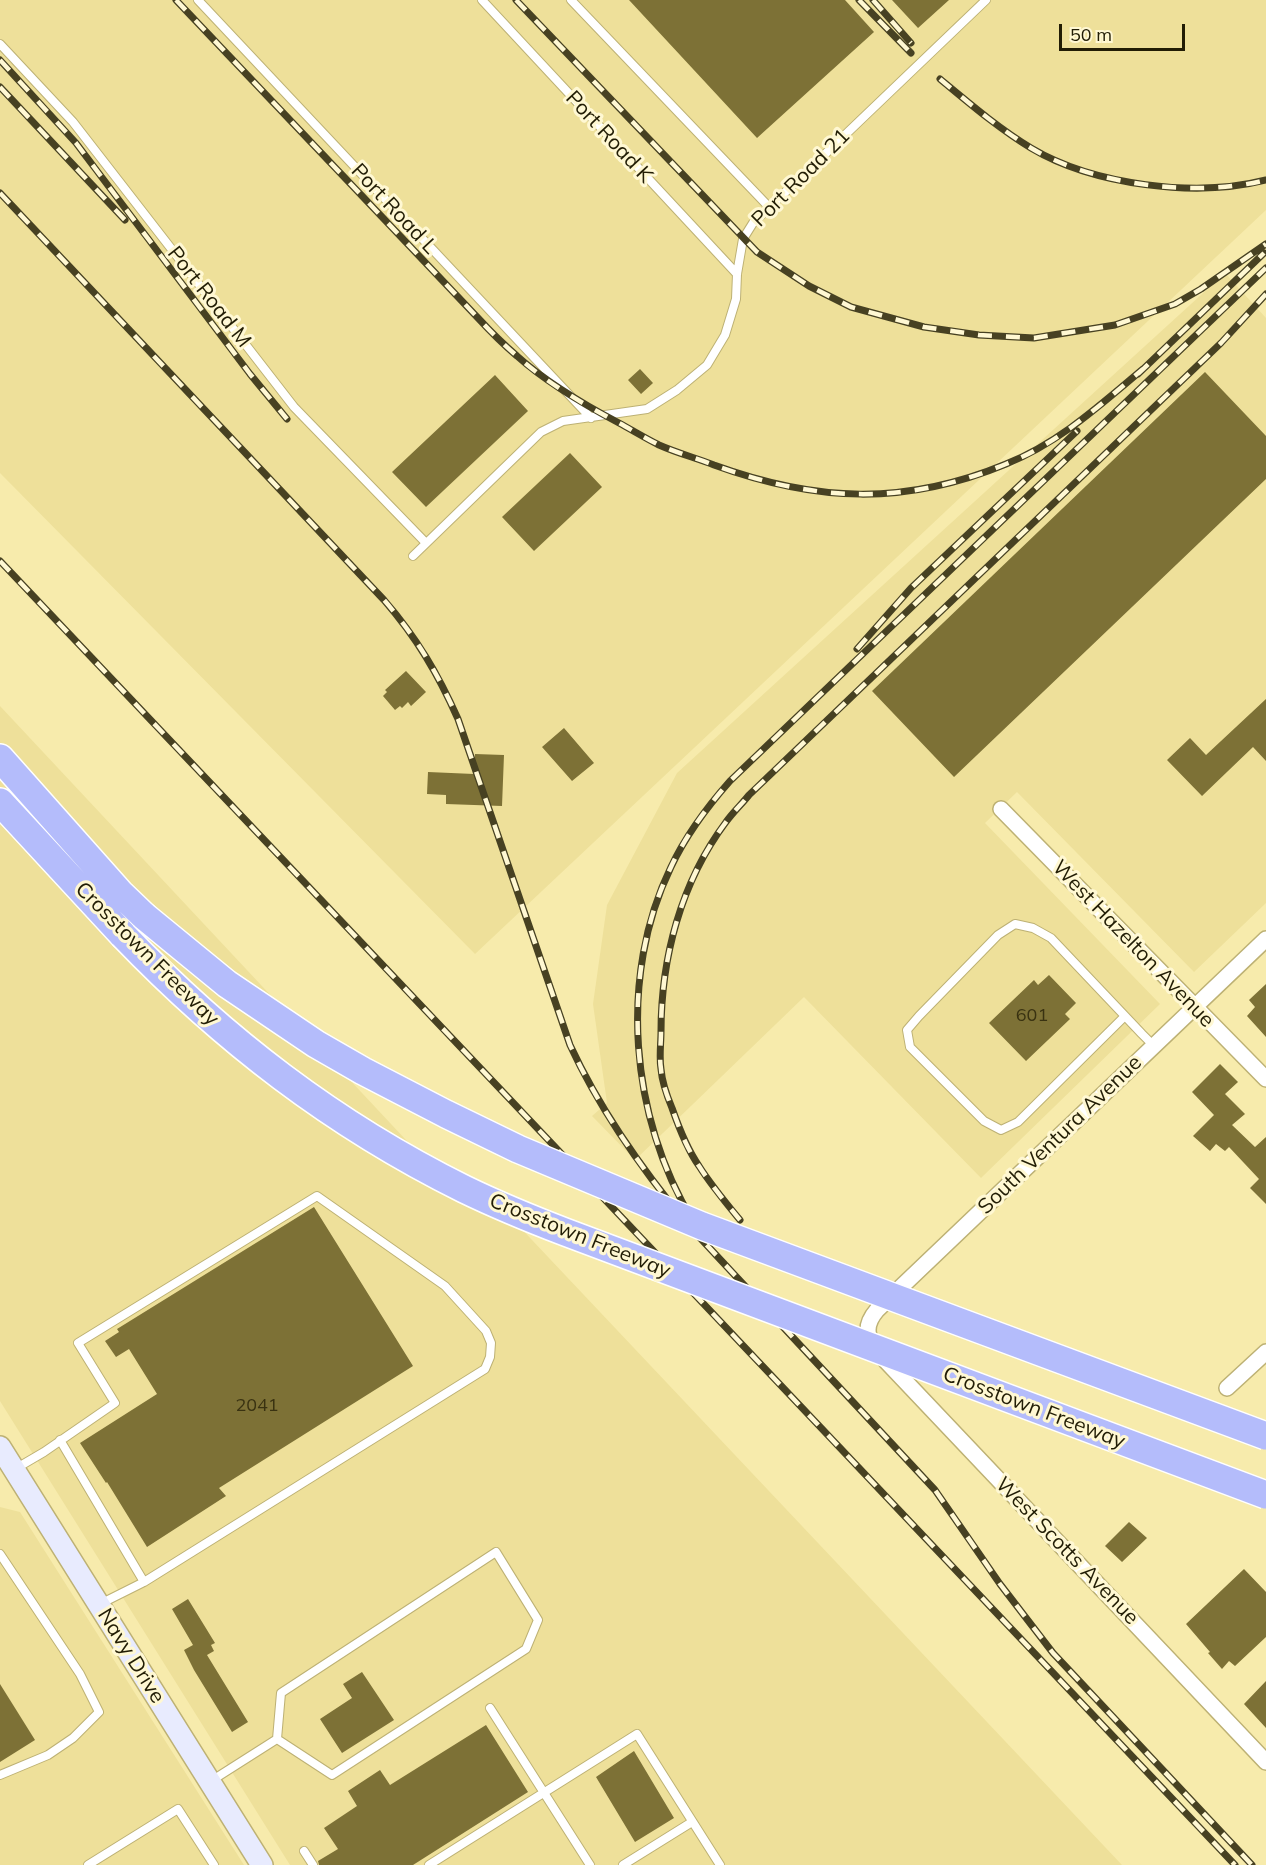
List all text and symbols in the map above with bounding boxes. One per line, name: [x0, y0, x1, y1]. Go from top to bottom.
scale bar: [1062, 12, 1188, 50]
text: 50 m: [1070, 23, 1112, 46]
street label: Port Road K: [560, 86, 658, 188]
street label: Port Road 21: [747, 124, 855, 232]
street label: Port Road L: [346, 158, 442, 260]
street label: Port Road M: [162, 241, 256, 353]
street label: West Hazelton Avenue: [1047, 855, 1219, 1033]
street label: Crosstown Freeway: [70, 877, 224, 1031]
house number: 601: [1016, 1005, 1048, 1027]
street label: South Ventura Avenue: [973, 1050, 1147, 1220]
street label: Crosstown Freeway: [486, 1188, 674, 1284]
street label: Crosstown Freeway: [939, 1362, 1129, 1454]
house number: 2041: [235, 1395, 279, 1417]
street label: West Scotts Avenue: [990, 1472, 1144, 1630]
street label: Navy Drive: [92, 1604, 170, 1708]

